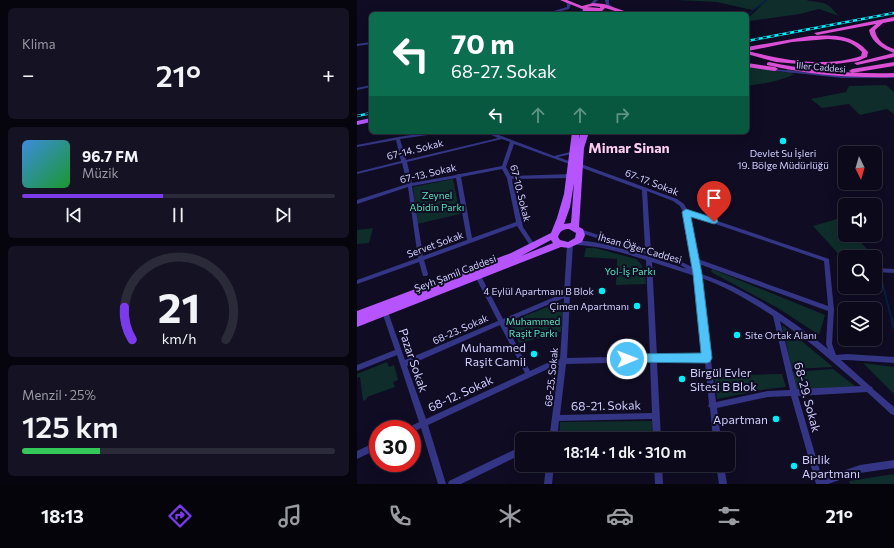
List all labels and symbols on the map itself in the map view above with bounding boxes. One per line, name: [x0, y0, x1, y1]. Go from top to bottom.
street label: İller Caddesi: [796, 59, 846, 75]
street label: 67-14. Sokak: [385, 136, 445, 162]
marker: Devlet Su İşleri 19. Bölge Müdürlüğü: [778, 136, 788, 146]
district label: Mimar Sinan: [588, 139, 670, 156]
north arrow: [838, 146, 882, 190]
place label: Devlet Su İşleri 19. Bölge Müdürlüğü: [737, 147, 829, 171]
street label: 67-13. Sokak: [399, 161, 458, 185]
street label: 67-10. Sokak: [508, 163, 534, 223]
street label: 67-17. Sokak: [623, 166, 681, 198]
pin: [697, 181, 731, 222]
park label: Zeynel Abidin Parkı: [410, 189, 464, 213]
street label: Servet Sokak: [405, 228, 465, 260]
street label: İhsan Öğer Caddesi: [597, 230, 683, 266]
street label: Şeyh Şamil Caddesi: [412, 252, 498, 294]
park label: Yol-İş Parkı: [604, 265, 656, 277]
place label: 4 Eylül Apartmanı B Blok: [483, 285, 595, 297]
marker: 4 Eylül Apartmanı B Blok: [597, 286, 607, 296]
place label: Çimen Apartmanı: [550, 300, 629, 312]
marker: Çimen Apartmanı: [632, 301, 642, 311]
street label: 68-23. Sokak: [430, 311, 490, 347]
park label: Muhammed Raşit Parkı: [506, 315, 561, 339]
street label: Pazar Sokak: [397, 326, 432, 394]
place label: Site Ortak Alanı: [745, 329, 816, 341]
marker: Site Ortak Alanı: [732, 330, 742, 340]
position arrow: [606, 338, 648, 380]
place label: Muhammed Raşit Camii: [460, 340, 526, 368]
street label: 68-25. Sokak: [542, 346, 560, 407]
marker: Muhammed Raşit Camii: [529, 349, 539, 359]
street label: 68-29. Sokak: [792, 360, 824, 434]
place label: Birgül Evler Sitesi B Blok: [690, 365, 757, 393]
street label: 68-12. Sokak: [425, 372, 495, 414]
marker: Birgül Evler Sitesi B Blok: [677, 374, 687, 384]
street label: 68-21. Sokak: [571, 397, 642, 413]
place label: Apartman: [713, 412, 768, 426]
marker: Apartman: [771, 414, 781, 424]
speed limit sign: 30: [369, 420, 421, 472]
place label: Birlik Apartmanı: [802, 452, 860, 480]
marker: Birlik Apartmanı: [789, 461, 799, 471]

